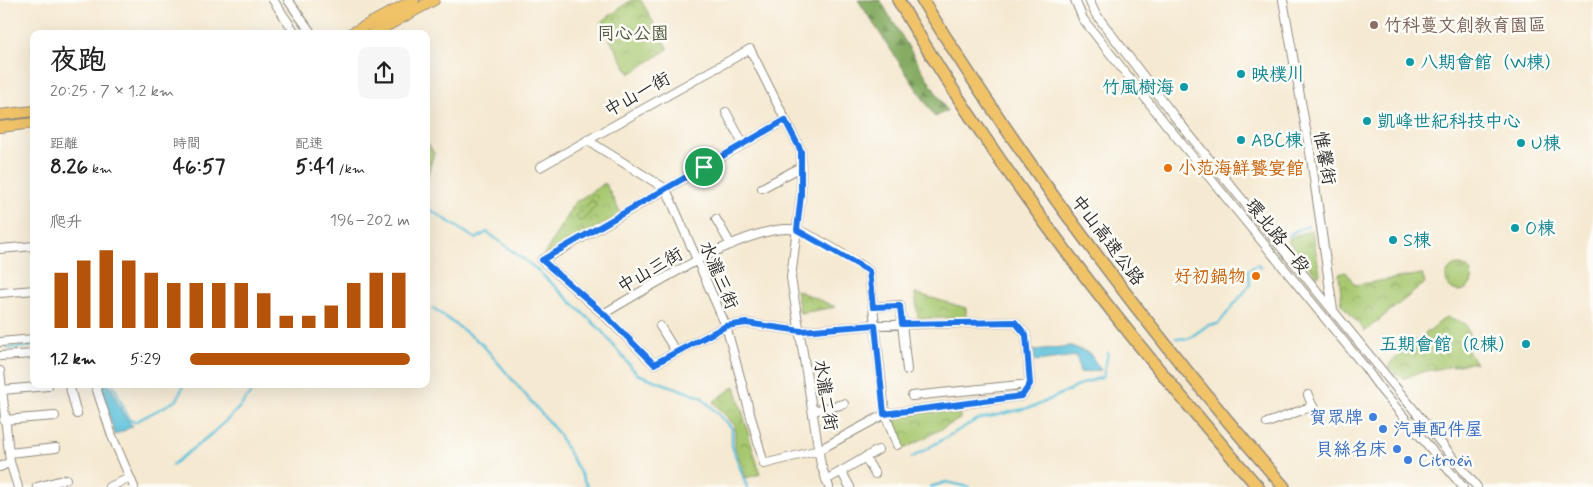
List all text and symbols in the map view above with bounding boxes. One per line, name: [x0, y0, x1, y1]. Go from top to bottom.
place label: 竹科蔓文創教育園區: [1384, 14, 1546, 38]
marker: 竹科蔓文創教育園區: [1368, 19, 1380, 31]
park label: 同心公園: [597, 22, 669, 46]
text: 夜跑: [50, 43, 106, 80]
button: share: [358, 47, 410, 99]
place label: 八期會館（W棟）: [1420, 51, 1562, 75]
marker: 八期會館（W棟）: [1404, 56, 1416, 68]
place label: 映樸川: [1251, 63, 1305, 87]
street label: 中山一街: [600, 67, 675, 123]
marker: 映樸川: [1235, 68, 1247, 80]
place label: 竹風樹海: [1102, 76, 1174, 100]
text: 20:25 · 7 × 1.2 km: [50, 81, 174, 102]
marker: 竹風樹海: [1178, 81, 1190, 93]
place label: 凱峰世紀科技中心: [1377, 110, 1521, 134]
marker: 凱峰世紀科技中心: [1361, 115, 1373, 127]
place label: ABC棟: [1251, 129, 1303, 153]
street label: 惟馨街: [1308, 130, 1341, 187]
place label: U棟: [1531, 132, 1561, 156]
marker: ABC棟: [1235, 134, 1247, 146]
text: 距離: [50, 135, 78, 153]
text: 時間: [173, 135, 201, 153]
text: 配速: [295, 135, 323, 153]
marker: U棟: [1515, 137, 1527, 149]
pin: [683, 146, 725, 188]
text: 8.26: [50, 153, 88, 181]
text: 46:57: [173, 153, 225, 181]
text: 5:41: [295, 153, 335, 181]
icon: arrive: [690, 153, 718, 181]
place label: 小范海鮮饕宴館: [1178, 157, 1304, 181]
text: km: [88, 160, 112, 178]
text: /km: [335, 160, 365, 178]
marker: 小范海鮮饕宴館: [1162, 162, 1174, 174]
street label: 中山高速公路: [1065, 190, 1149, 291]
street label: 環北路一段: [1240, 194, 1315, 279]
text: 196–202 m: [330, 210, 410, 231]
text: 爬升: [50, 212, 82, 233]
place label: O棟: [1525, 217, 1555, 241]
marker: O棟: [1509, 222, 1521, 234]
place label: S棟: [1403, 229, 1431, 253]
marker: S棟: [1387, 234, 1399, 246]
street label: 水瀧三街: [693, 238, 743, 313]
street label: 中山三街: [613, 242, 688, 299]
place label: 好初鍋物: [1174, 265, 1246, 289]
marker: 好初鍋物: [1250, 270, 1262, 282]
place label: 五期會館（R棟）: [1380, 333, 1516, 357]
marker: 五期會館（R棟）: [1520, 338, 1532, 350]
text: 1.2 km: [50, 349, 96, 370]
text: 5:29: [130, 349, 161, 370]
street label: 水瀧二街: [808, 358, 842, 433]
place label: 賀眾牌: [1309, 406, 1363, 430]
marker: 賀眾牌: [1367, 411, 1379, 423]
place label: 汽車配件屋: [1393, 418, 1483, 442]
marker: 汽車配件屋: [1377, 423, 1389, 435]
place label: 貝絲名床: [1315, 438, 1387, 462]
marker: 貝絲名床: [1391, 443, 1403, 455]
place label: Citroën: [1418, 449, 1473, 473]
marker: Citroën: [1402, 454, 1414, 466]

